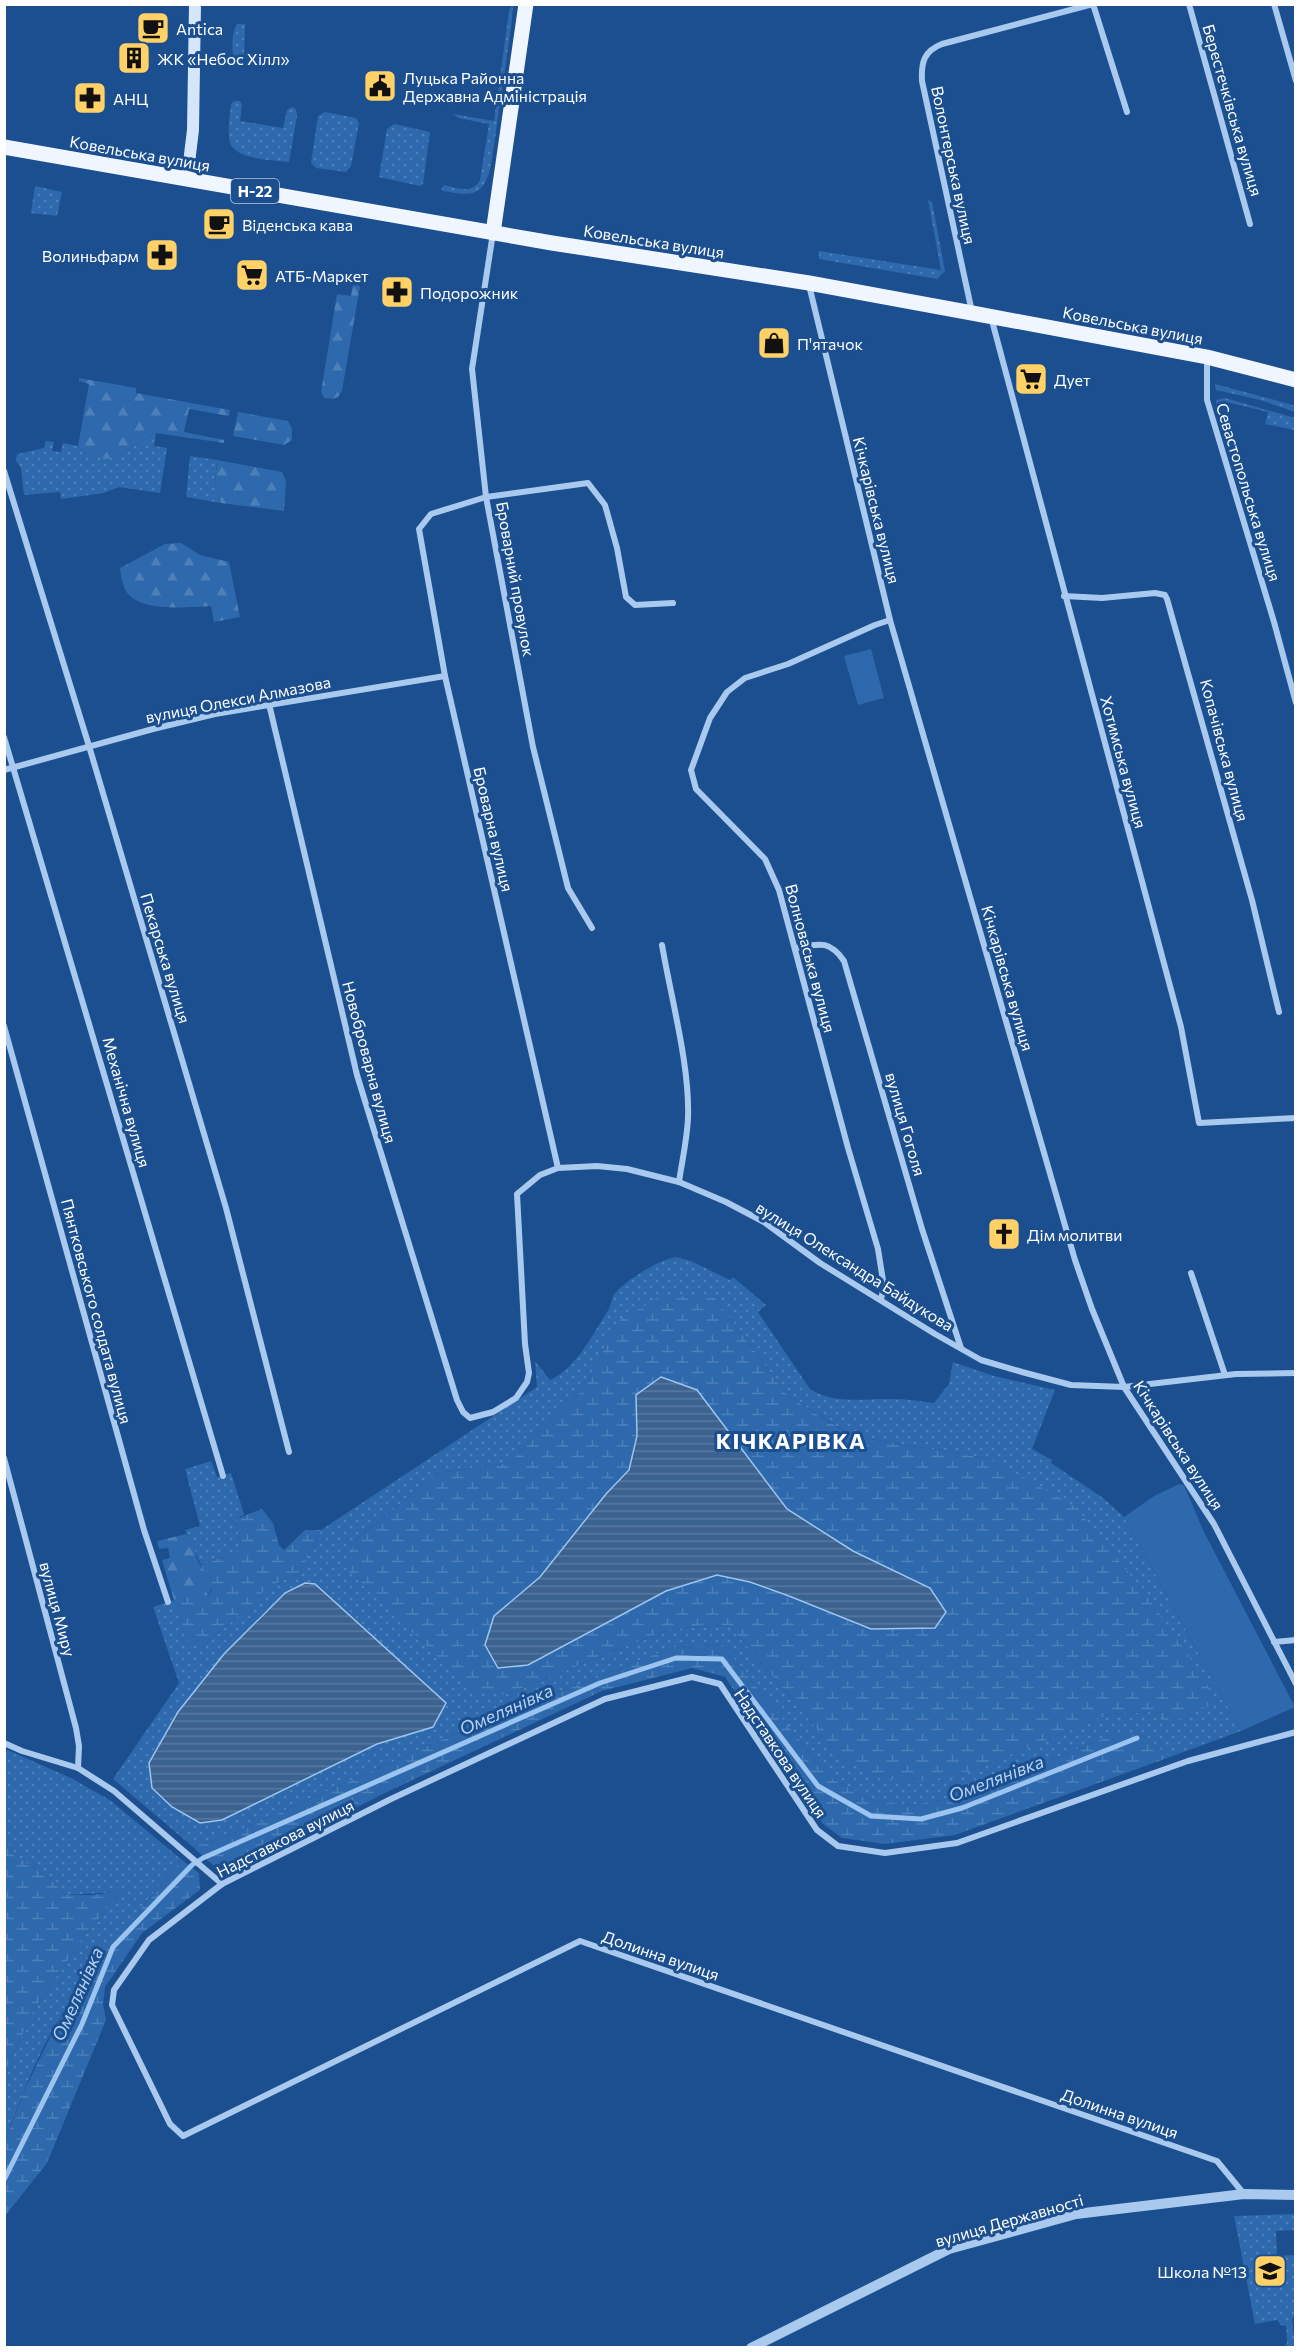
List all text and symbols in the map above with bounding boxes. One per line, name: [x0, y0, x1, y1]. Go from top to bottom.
cafe icon: Antica: [135, 10, 171, 46]
place label: Antica: [176, 19, 223, 38]
street label: Берестечківська вулиця: [1199, 22, 1267, 198]
building icon: ЖК «Небос Хілл»: [116, 40, 152, 76]
place label: ЖК «Небос Хілл»: [157, 49, 290, 68]
public building icon: Луцька Районна Державна Адміністрація: [362, 68, 398, 104]
place label: Луцька Районна Державна Адміністрація: [403, 68, 587, 105]
pharmacy icon: АНЦ: [72, 80, 108, 116]
street label: Волонтерська вулиця: [928, 84, 980, 246]
place label: АНЦ: [113, 89, 148, 108]
street label: Ковельська вулиця: [68, 131, 212, 175]
road number: Н-22: [231, 179, 279, 203]
cafe icon: Віденська кава: [201, 206, 237, 242]
place label: Віденська кава: [242, 215, 353, 234]
street label: Ковельська вулиця: [582, 220, 726, 262]
pharmacy icon: Волиньфарм: [144, 237, 180, 273]
place label: Волиньфарм: [42, 246, 139, 265]
supermarket icon: АТБ-Маркет: [234, 257, 270, 293]
place label: АТБ-Маркет: [275, 266, 369, 285]
pharmacy icon: Подорожник: [379, 274, 415, 310]
place label: Подорожник: [420, 283, 519, 302]
street label: Ковельська вулиця: [1061, 302, 1205, 348]
shop icon: П'ятачок: [756, 325, 792, 361]
place label: П'ятачок: [797, 334, 863, 353]
supermarket icon: Дует: [1013, 361, 1049, 397]
place label: Дует: [1054, 370, 1091, 389]
street label: Севастопольська вулиця: [1213, 401, 1285, 583]
street label: Кічкарівська вулиця: [850, 435, 904, 585]
street label: Броварний провулок: [493, 500, 539, 658]
street label: вулиця Олекси Алмазова: [144, 672, 332, 726]
street label: Копачівська вулиця: [1197, 677, 1253, 823]
street label: Хотимська вулиця: [1097, 694, 1151, 830]
street label: Броварна вулиця: [470, 765, 518, 893]
street label: Волноваська вулиця: [782, 882, 840, 1034]
street label: Пекарська вулиця: [137, 891, 195, 1025]
street label: Кічкарівська вулиця: [978, 903, 1038, 1053]
street label: Новоброварна вулиця: [339, 979, 401, 1145]
street label: Механічна вулиця: [99, 1034, 155, 1170]
street label: вулиця Гоголя: [882, 1070, 930, 1178]
street label: Пянтковського солдата вулиця: [58, 1196, 136, 1426]
street label: вулиця Олександра Байдукова: [753, 1197, 957, 1335]
church icon: Дім молитви: [986, 1216, 1022, 1252]
place label: Дім молитви: [1027, 1225, 1123, 1244]
street label: Кічкарівська вулиця: [1130, 1377, 1228, 1513]
district label: КІЧКАРІВКА: [716, 1427, 866, 1454]
street label: вулиця Миру: [36, 1560, 80, 1658]
water label: Омелянівка: [456, 1679, 556, 1739]
street label: Надставкова вулиця: [731, 1685, 831, 1821]
water label: Омелянівка: [945, 1750, 1047, 1806]
street label: Надставкова вулиця: [213, 1795, 357, 1881]
street label: Долинна вулиця: [600, 1926, 722, 1984]
water label: Омелянівка: [47, 1944, 107, 2044]
street label: Долинна вулиця: [1059, 2084, 1181, 2142]
street label: вулиця Державності: [933, 2190, 1085, 2250]
school or university icon: Школа №13: [1252, 2253, 1288, 2289]
place label: Школа №13: [1157, 2262, 1247, 2281]

